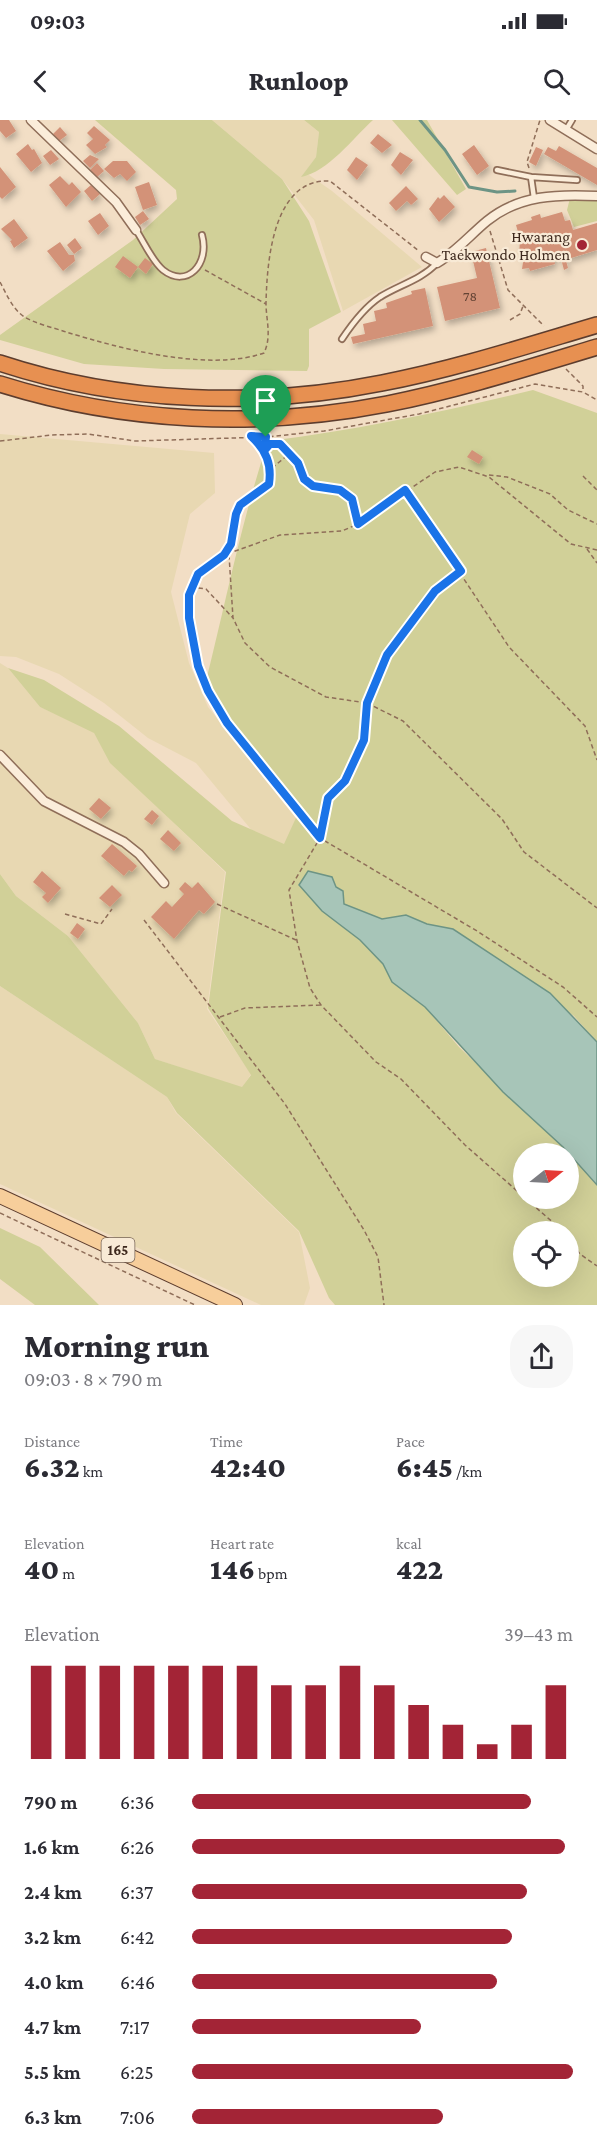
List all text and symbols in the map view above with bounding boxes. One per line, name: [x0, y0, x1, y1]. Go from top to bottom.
text: 09:03: [30, 9, 85, 34]
icon: back: [24, 65, 57, 98]
icon: search: [540, 65, 573, 98]
text: Runloop: [248, 66, 349, 96]
place label: Hwarang Taekwondo Holmen: [441, 228, 570, 263]
marker: Hwarang Taekwondo Holmen: [575, 238, 589, 252]
house number: 78: [463, 288, 477, 304]
pin: [240, 375, 291, 437]
icon: arrive: [249, 384, 282, 417]
north arrow: [513, 1143, 579, 1209]
map controls: [513, 1143, 579, 1287]
button: locate: [513, 1221, 579, 1287]
road number: 165: [102, 1238, 134, 1262]
button: share: [510, 1325, 573, 1388]
text: Morning run: [24, 1327, 209, 1364]
text: 09:03 · 8 × 790 m: [24, 1368, 162, 1390]
text: Distance: [24, 1433, 80, 1450]
text: Time: [210, 1433, 243, 1450]
text: Pace: [396, 1433, 425, 1450]
text: 6.32: [24, 1450, 80, 1483]
text: 42:40: [210, 1450, 286, 1483]
text: 6:45: [396, 1450, 453, 1483]
text: km: [80, 1463, 103, 1480]
text: /km: [453, 1463, 482, 1480]
text: Elevation: [24, 1535, 85, 1552]
text: Heart rate: [210, 1535, 274, 1552]
text: kcal: [396, 1535, 422, 1552]
text: 40: [24, 1552, 59, 1585]
text: 146: [210, 1552, 255, 1585]
text: 422: [396, 1552, 443, 1585]
text: m: [59, 1565, 75, 1582]
text: bpm: [255, 1565, 288, 1582]
text: Elevation: [24, 1623, 100, 1645]
text: 39–43 m: [504, 1623, 573, 1645]
text: 790 m: [24, 1791, 78, 1813]
text: 6:36: [120, 1791, 154, 1813]
text: 1.6 km: [24, 1836, 79, 1858]
text: 6:26: [120, 1836, 154, 1858]
text: 2.4 km: [24, 1881, 82, 1903]
text: 6:37: [120, 1881, 153, 1903]
text: 3.2 km: [24, 1926, 81, 1948]
text: 6:42: [120, 1926, 154, 1948]
text: 4.0 km: [24, 1971, 84, 1993]
text: 6:46: [120, 1971, 155, 1993]
text: 4.7 km: [24, 2016, 81, 2038]
text: 7:17: [120, 2016, 149, 2038]
text: 5.5 km: [24, 2061, 81, 2083]
text: 6:25: [120, 2061, 154, 2083]
text: 6.3 km: [24, 2106, 82, 2128]
text: 7:06: [120, 2106, 155, 2128]

